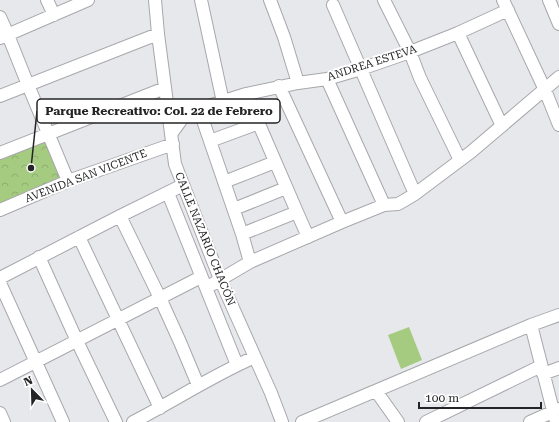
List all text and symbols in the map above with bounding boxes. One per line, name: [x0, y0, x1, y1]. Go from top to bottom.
street label: ANDREA ESTEVA: [326, 42, 419, 84]
callout: Parque Recreativo: Col. 22 de Febrero: [37, 99, 280, 123]
text: Parque Recreativo: Col. 22 de Febrero: [45, 104, 273, 118]
street label: AVENIDA SAN VICENTE: [23, 147, 149, 205]
street label: CALLE NAZARIO CHACÓN: [172, 170, 239, 308]
north arrow: [12, 370, 52, 410]
text: N: [22, 373, 35, 389]
scale bar: [419, 384, 541, 410]
text: 100 m: [425, 391, 459, 405]

